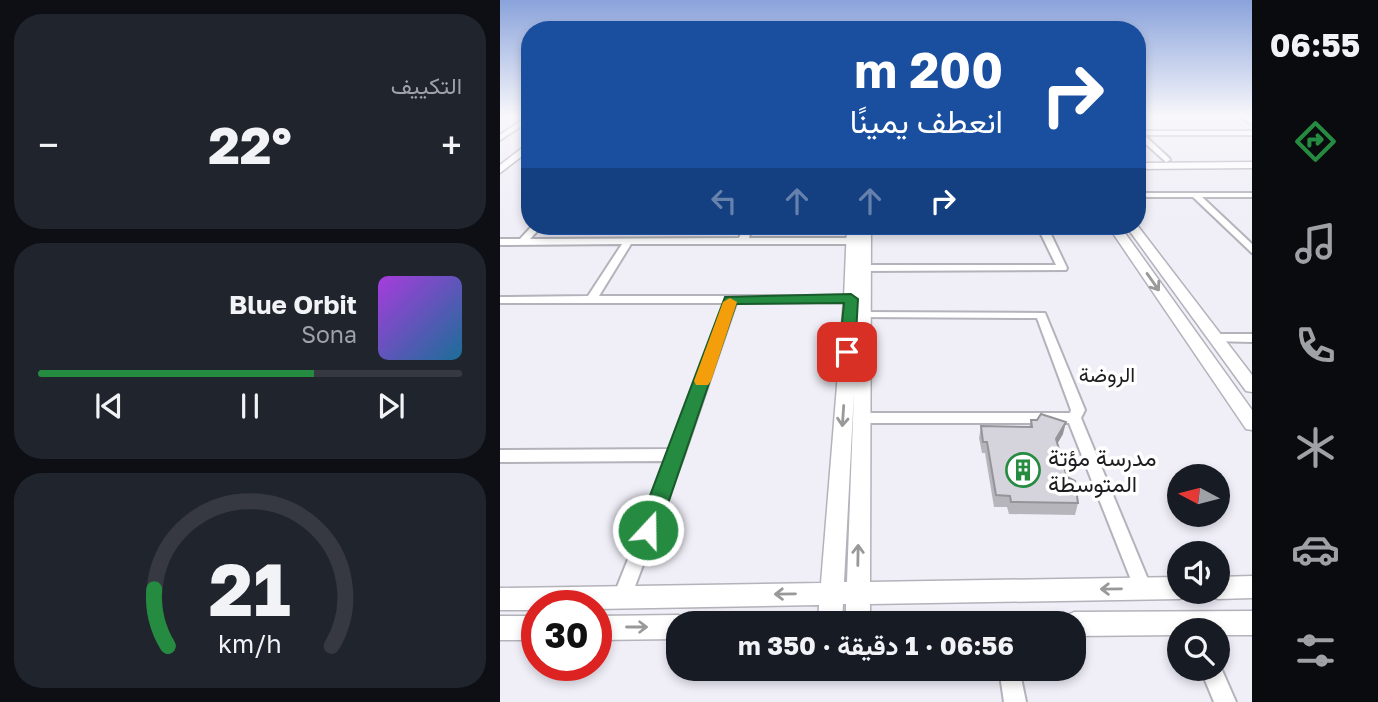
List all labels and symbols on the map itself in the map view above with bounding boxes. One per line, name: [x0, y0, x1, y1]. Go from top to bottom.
one-way arrow: [1146, 272, 1160, 291]
pin: [817, 322, 877, 382]
district label: الروضة: [1079, 361, 1135, 388]
one-way arrow: [836, 404, 849, 427]
place label: مدرسة مؤتة المتوسطة: [1048, 443, 1156, 499]
building icon: مدرسة مؤتة المتوسطة: [1004, 451, 1042, 489]
north arrow: [1167, 464, 1230, 527]
position arrow: [611, 493, 685, 567]
one-way arrow: [852, 544, 865, 567]
one-way arrow: [1100, 583, 1123, 596]
one-way arrow: [774, 588, 797, 601]
speed limit sign: 30: [521, 590, 612, 681]
one-way arrow: [626, 620, 649, 634]

